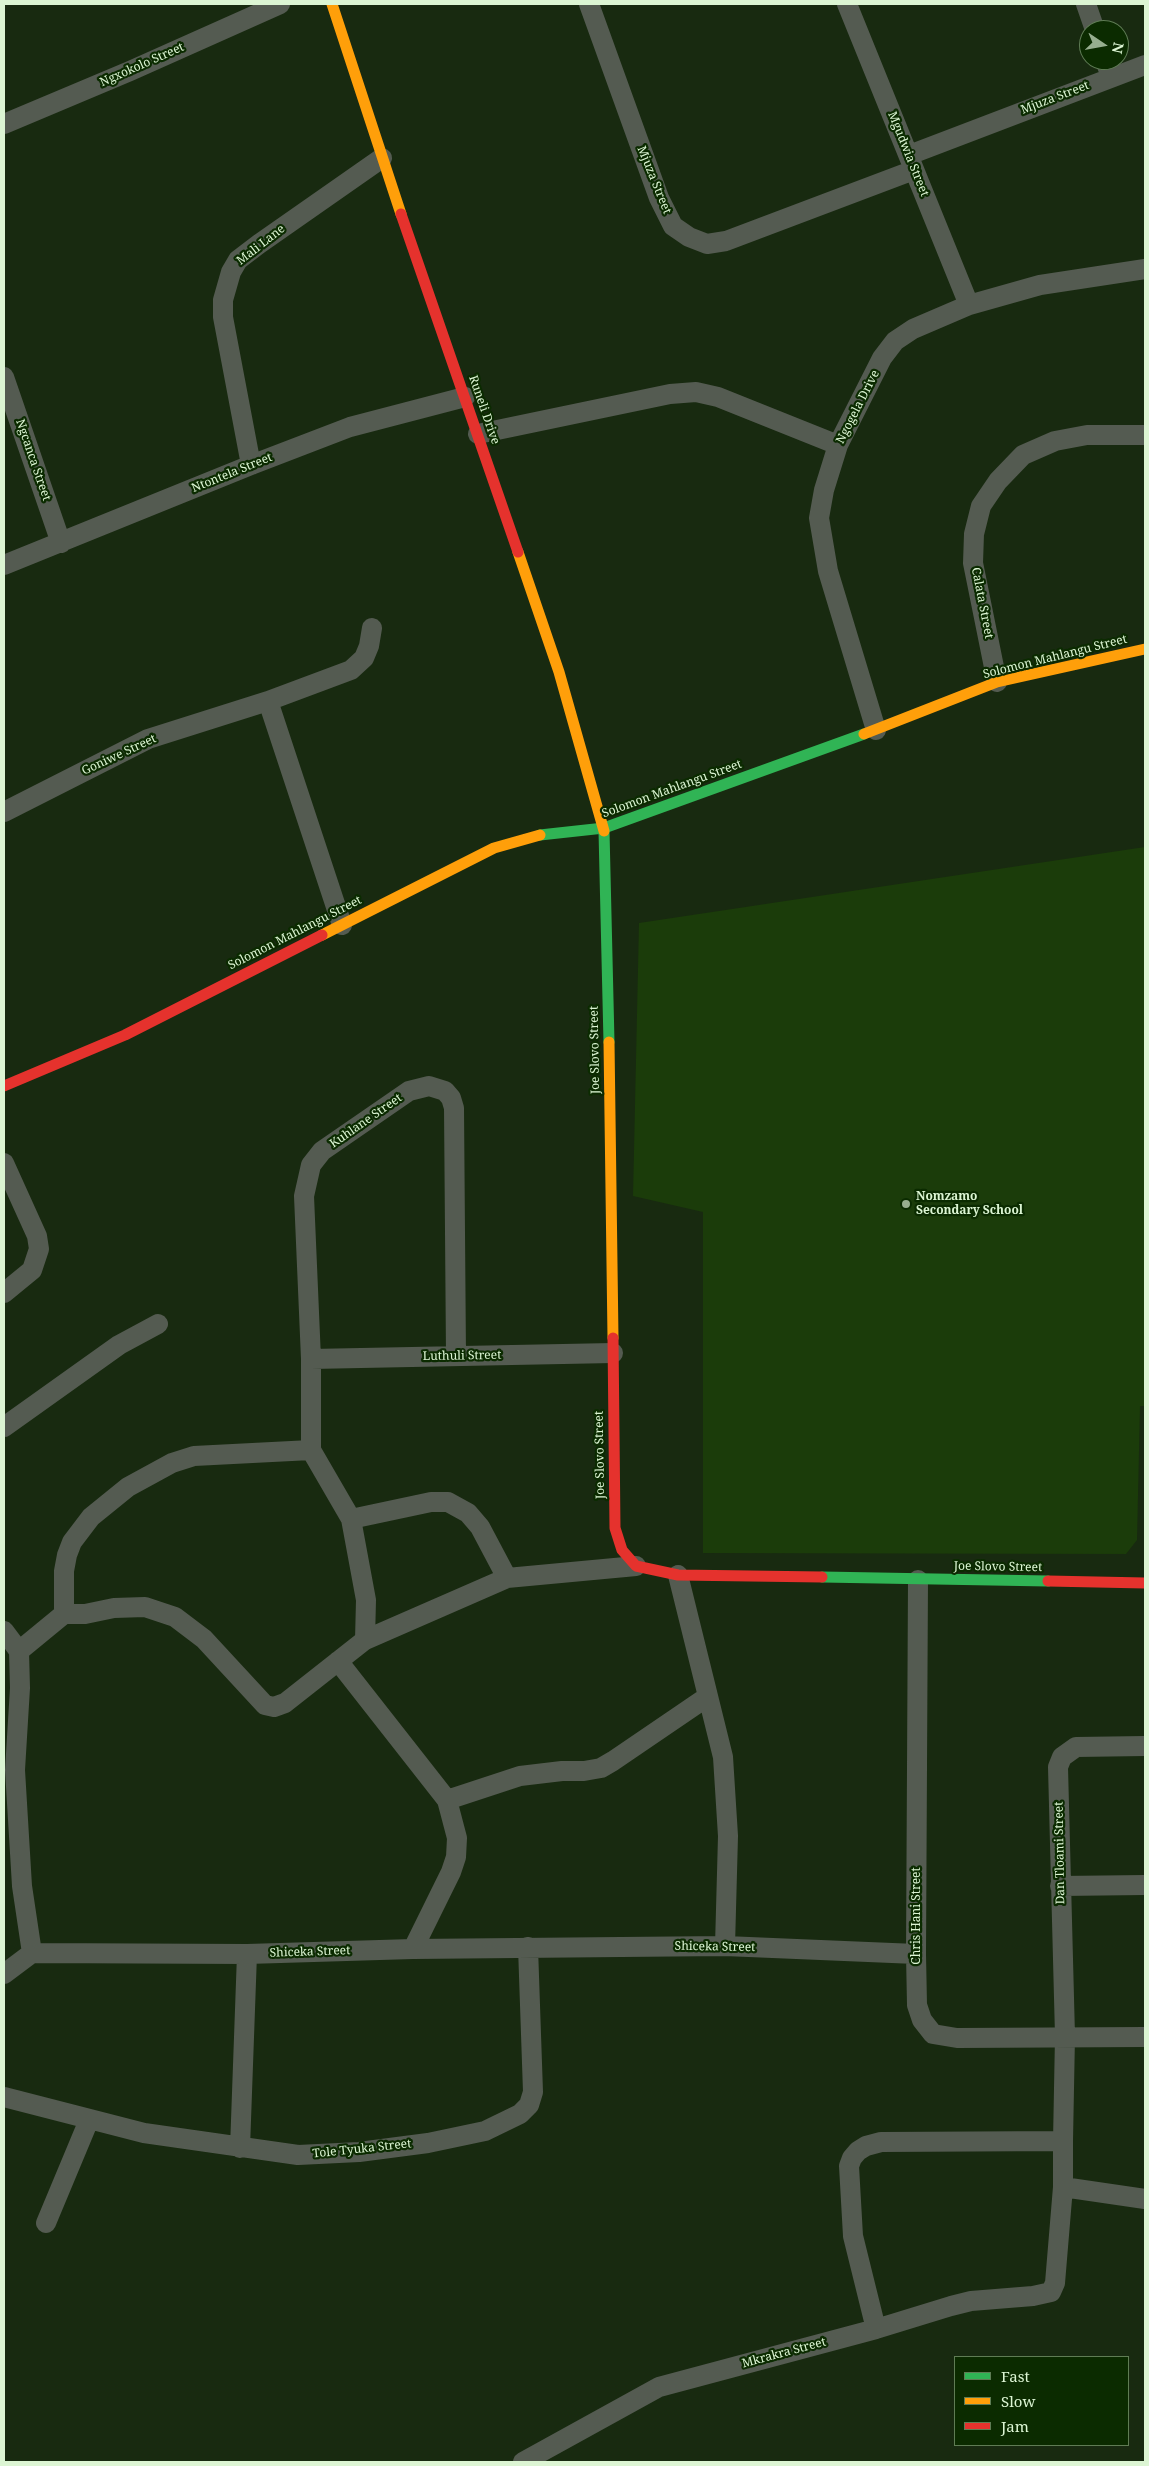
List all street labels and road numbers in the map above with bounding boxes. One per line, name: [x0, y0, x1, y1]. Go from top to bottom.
street label: Ngxokolo Street: [98, 40, 186, 90]
street label: Mjuza Street: [1019, 78, 1091, 118]
street label: Mgudwia Street: [884, 109, 932, 199]
street label: Mjuza Street: [634, 144, 674, 216]
street label: Mali Lane: [234, 222, 288, 268]
street label: Ngogela Drive: [833, 368, 883, 446]
street label: Runeli Drive: [465, 374, 503, 446]
street label: Ngcanca Street: [12, 417, 54, 503]
street label: Ntontela Street: [190, 450, 274, 496]
street label: Calata Street: [968, 566, 996, 640]
street label: Solomon Mahlangu Street: [982, 632, 1128, 682]
street label: Goniwe Street: [80, 731, 158, 779]
street label: Solomon Mahlangu Street: [600, 757, 744, 821]
street label: Solomon Mahlangu Street: [226, 893, 364, 973]
street label: Joe Slovo Street: [587, 1006, 603, 1094]
street label: Kuhlane Street: [327, 1091, 405, 1151]
street label: Luthuli Street: [423, 1348, 501, 1364]
street label: Joe Slovo Street: [592, 1411, 608, 1499]
street label: Joe Slovo Street: [954, 1559, 1042, 1575]
street label: Dan Tloami Street: [1052, 1801, 1068, 1905]
street label: Chris Hani Street: [910, 1867, 924, 1965]
street label: Shiceka Street: [675, 1939, 755, 1955]
street label: Shiceka Street: [269, 1943, 351, 1961]
street label: Tole Tyuka Street: [312, 2137, 412, 2161]
street label: Mkrakra Street: [740, 2335, 828, 2371]

